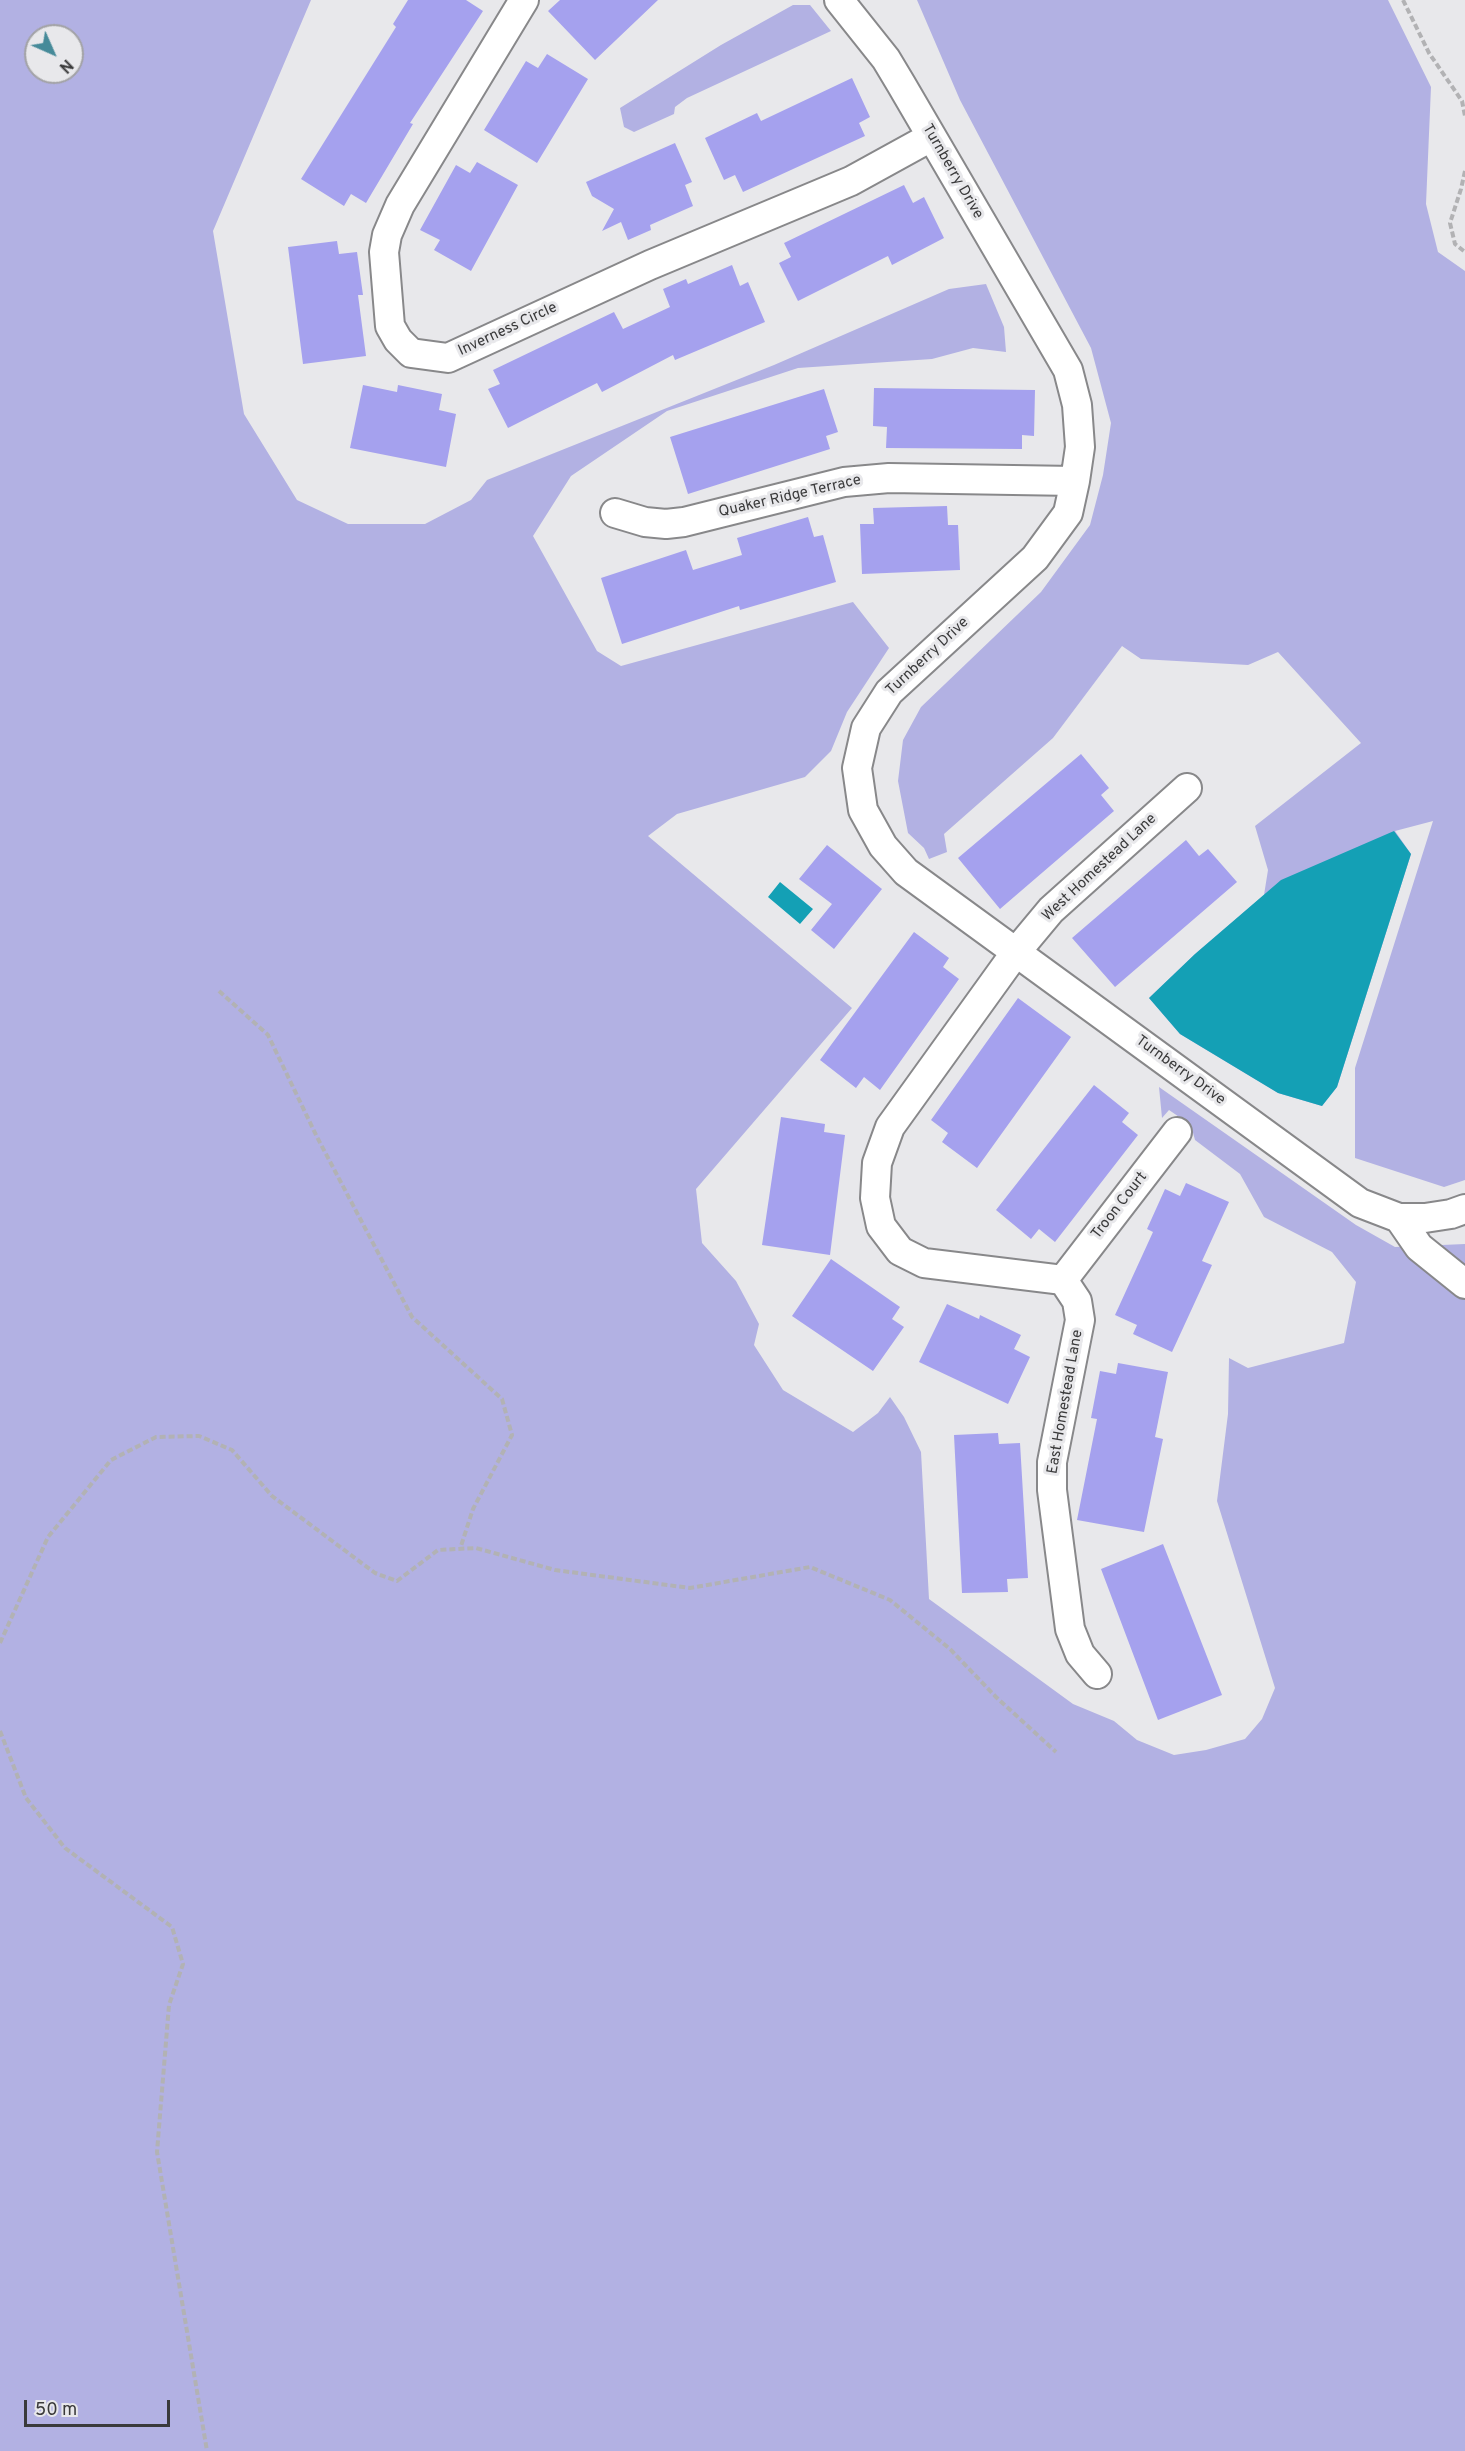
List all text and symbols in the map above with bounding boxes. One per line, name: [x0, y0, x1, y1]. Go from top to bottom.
north arrow: [24, 24, 84, 84]
text: N: [54, 54, 76, 76]
street label: Turnberry Drive: [918, 121, 986, 223]
street label: Inverness Circle: [456, 299, 560, 361]
street label: Quaker Ridge Terrace: [717, 472, 863, 522]
street label: Turnberry Drive: [883, 614, 973, 700]
street label: West Homestead Lane: [1039, 810, 1161, 926]
street label: Turnberry Drive: [1132, 1032, 1228, 1110]
street label: Troon Court: [1088, 1169, 1152, 1243]
street label: East Homestead Lane: [1044, 1328, 1088, 1476]
scale bar: [27, 2388, 172, 2426]
text: 50 m: [35, 2399, 77, 2422]

